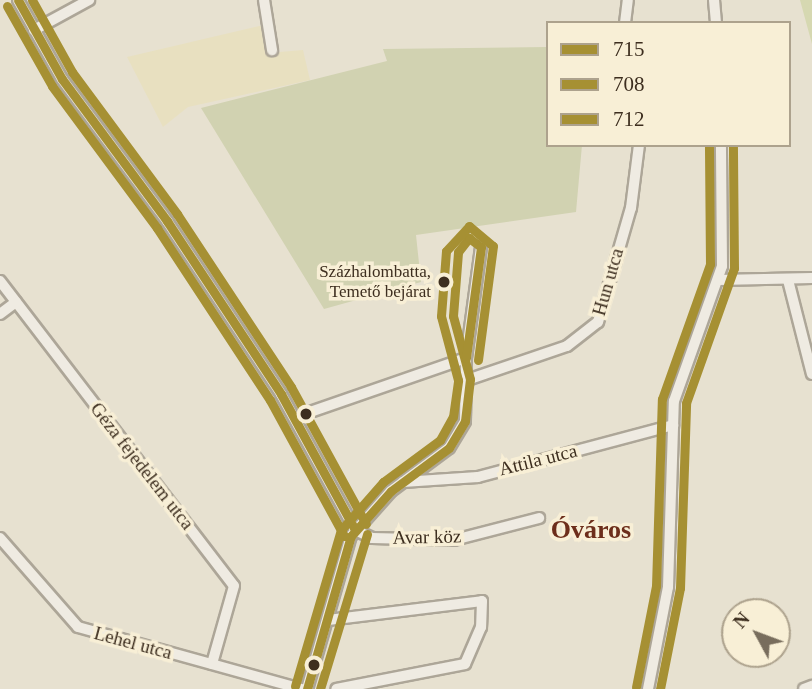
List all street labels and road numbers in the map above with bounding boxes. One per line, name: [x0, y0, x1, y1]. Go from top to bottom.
street label: Hun utca: [588, 246, 628, 318]
street label: Géza fejedelem utca: [85, 398, 199, 534]
street label: Attila utca: [497, 439, 579, 481]
street label: Avar köz: [392, 525, 462, 549]
street label: Lehel utca: [92, 622, 174, 664]

